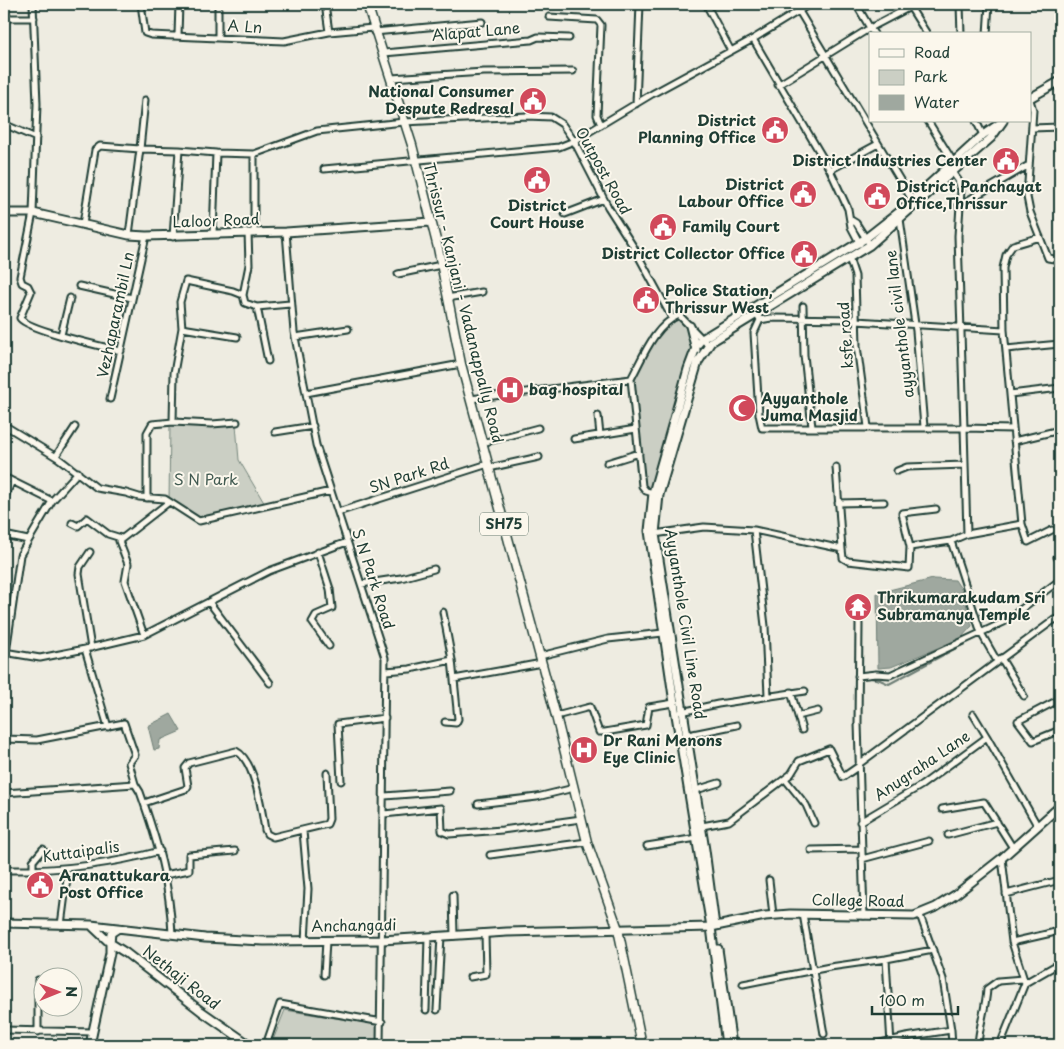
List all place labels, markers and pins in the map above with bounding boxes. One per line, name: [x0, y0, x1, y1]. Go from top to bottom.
place label: National Consumer Despute Redresal: [368, 79, 514, 119]
public building icon: National Consumer Despute Redresal: [518, 86, 548, 116]
place label: District Planning Office: [638, 108, 756, 148]
public building icon: District Planning Office: [760, 115, 790, 145]
public building icon: District Industries Center: [991, 146, 1021, 176]
place label: District Industries Center: [792, 148, 987, 171]
public building icon: District Court House: [522, 165, 552, 195]
place label: District Labour Office: [678, 172, 784, 212]
place label: District Panchayat Office,Thrissur: [896, 174, 1042, 214]
public building icon: District Labour Office: [788, 179, 818, 209]
public building icon: District Panchayat Office,Thrissur: [862, 181, 892, 211]
place label: District Court House: [490, 193, 584, 233]
public building icon: Family Court: [648, 212, 678, 242]
place label: Family Court: [682, 214, 780, 237]
public building icon: District Collector Office: [789, 239, 819, 269]
place label: District Collector Office: [601, 241, 785, 264]
place label: Police Station, Thrissur West: [665, 278, 773, 318]
public building icon: Police Station, Thrissur West: [631, 285, 661, 315]
hospital icon: bag hospital: [495, 375, 525, 405]
place label: bag hospital: [529, 377, 623, 400]
place label: Ayyanthole Juma Masjid: [760, 386, 858, 426]
mosque icon: Ayyanthole Juma Masjid: [727, 393, 757, 423]
place label: Thrikumarakudam Sri Subramanya Temple: [877, 585, 1046, 625]
temple icon: Thrikumarakudam Sri Subramanya Temple: [843, 592, 873, 622]
place label: Dr Rani Menons Eye Clinic: [603, 728, 722, 768]
hospital icon: Dr Rani Menons Eye Clinic: [569, 735, 599, 765]
place label: Aranattukara Post Office: [59, 863, 171, 903]
public building icon: Aranattukara Post Office: [25, 870, 55, 900]

